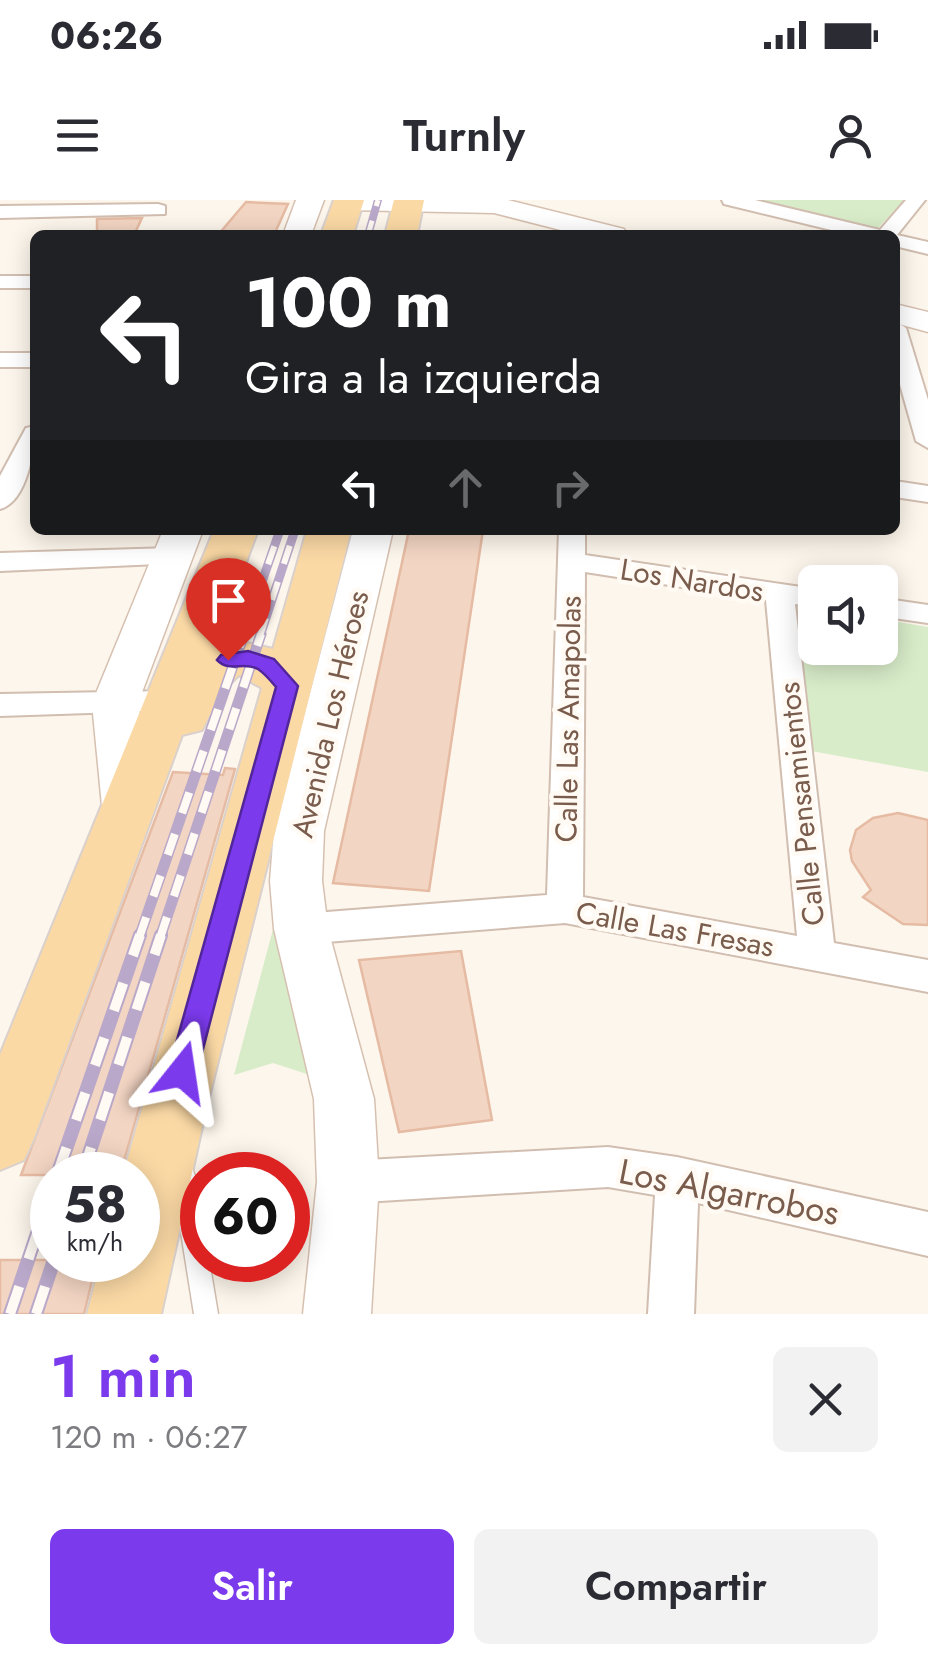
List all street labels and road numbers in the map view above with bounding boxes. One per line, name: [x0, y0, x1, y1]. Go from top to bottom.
street label: Los Nardos: [617, 547, 767, 613]
street label: Avenida Los Héroes: [281, 586, 379, 842]
street label: Calle Las Amapolas: [544, 595, 592, 843]
street label: Calle Pensamientos: [767, 680, 835, 928]
street label: Calle Las Fresas: [573, 890, 777, 968]
street label: Los Algarrobos: [615, 1146, 843, 1238]

